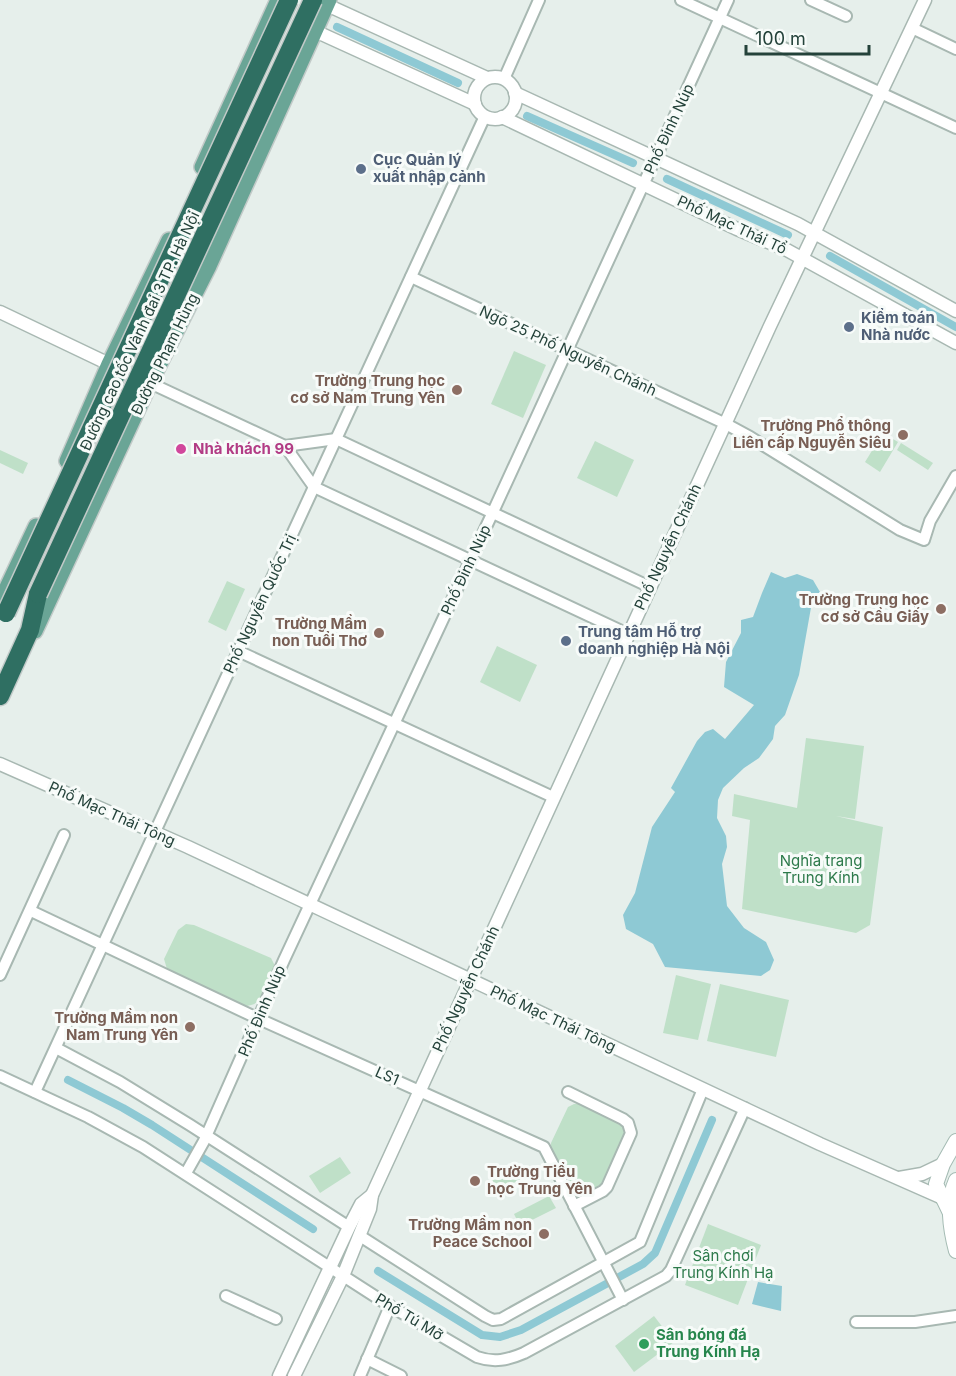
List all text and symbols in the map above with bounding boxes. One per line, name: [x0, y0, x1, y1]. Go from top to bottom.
scale bar: [746, 18, 869, 56]
text: 100 m: [755, 28, 806, 49]
street label: Phố Đinh Núp: [639, 81, 698, 177]
place label: Cục Quản lý xuất nhập cảnh: [373, 150, 486, 186]
marker: Cục Quản lý xuất nhập cảnh: [354, 162, 368, 176]
street label: Phố Mạc Thái Tổ: [674, 191, 790, 258]
street label: Đường cao tốc Vành đai 3 TP. Hà Nội: [76, 208, 203, 453]
street label: Đường Phạm Hùng: [127, 290, 202, 418]
street label: Ngõ 25 Phố Nguyễn Chánh: [477, 301, 660, 400]
place label: Kiểm toán Nhà nước: [861, 308, 935, 344]
marker: Kiểm toán Nhà nước: [842, 320, 856, 334]
place label: Trường Trung học cơ sở Nam Trung Yên: [290, 371, 445, 407]
marker: Trường Trung học cơ sở Nam Trung Yên: [450, 383, 464, 397]
place label: Trường Phổ thông Liên cấp Nguyễn Siêu: [733, 416, 891, 452]
marker: Trường Phổ thông Liên cấp Nguyễn Siêu: [896, 428, 910, 442]
place label: Nhà khách 99: [193, 439, 294, 458]
marker: Nhà khách 99: [174, 442, 188, 456]
street label: Phố Nguyễn Chánh: [630, 481, 705, 613]
street label: Phố Đinh Núp: [436, 522, 495, 618]
street label: Phố Nguyễn Quốc Trị: [219, 531, 300, 676]
place label: Trường Trung học cơ sở Cầu Giấy: [799, 590, 929, 626]
marker: Trường Trung học cơ sở Cầu Giấy: [934, 602, 948, 616]
place label: Trường Mầm non Tuổi Thơ: [272, 614, 368, 650]
place label: Trung tâm Hỗ trợ doanh nghiệp Hà Nội: [578, 622, 730, 658]
marker: Trường Mầm non Tuổi Thơ: [372, 626, 386, 640]
marker: Trung tâm Hỗ trợ doanh nghiệp Hà Nội: [559, 634, 573, 648]
street label: Phố Mạc Thái Tông: [46, 777, 179, 850]
park label: Nghĩa trang Trung Kính: [780, 851, 862, 887]
street label: Phố Nguyễn Chánh: [428, 923, 503, 1055]
street label: Phố Đinh Núp: [234, 962, 289, 1059]
street label: Phố Mạc Thái Tông: [487, 981, 619, 1056]
place label: Trường Mầm non Nam Trung Yên: [54, 1008, 178, 1044]
marker: Trường Mầm non Nam Trung Yên: [183, 1020, 197, 1034]
street label: LS1: [372, 1062, 402, 1089]
place label: Trường Tiểu học Trung Yên: [487, 1162, 593, 1198]
marker: Trường Tiểu học Trung Yên: [468, 1174, 482, 1188]
place label: Trường Mầm non Peace School: [408, 1215, 532, 1251]
marker: Trường Mầm non Peace School: [537, 1227, 551, 1241]
park label: Sân chơi Trung Kính Hạ: [672, 1246, 774, 1282]
street label: Phố Tú Mỡ: [372, 1289, 447, 1344]
place label: Sân bóng đá Trung Kính Hạ: [656, 1325, 760, 1361]
marker: Sân bóng đá Trung Kính Hạ: [637, 1337, 651, 1351]

